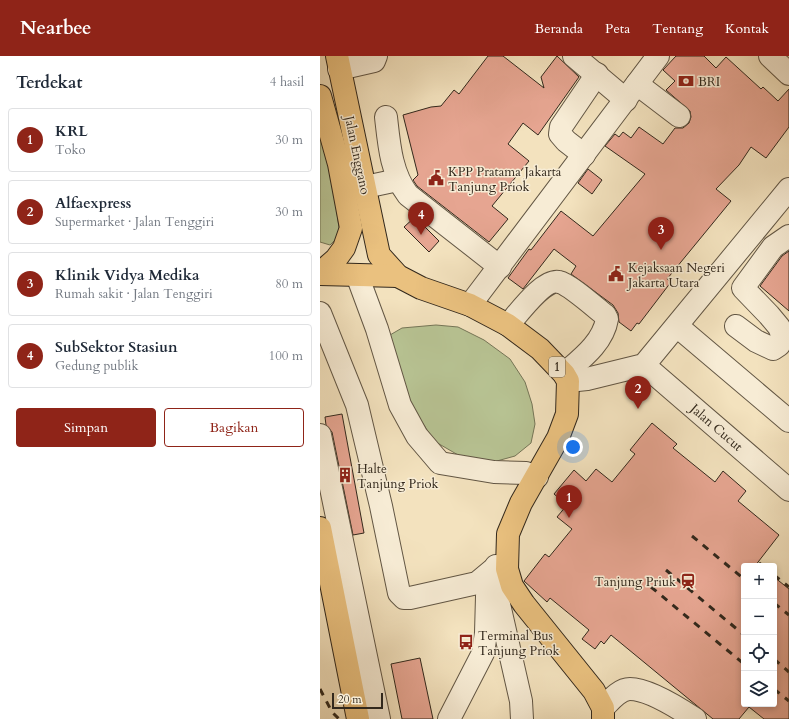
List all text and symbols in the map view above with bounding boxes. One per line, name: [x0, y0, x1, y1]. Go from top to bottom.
text: Nearbee: [20, 15, 91, 41]
text: Beranda: [535, 19, 583, 38]
text: Peta: [605, 19, 630, 38]
text: Tentang: [652, 19, 703, 38]
text: Kontak: [725, 19, 769, 38]
text: Terdekat: [16, 71, 82, 94]
bank icon: BRI: [677, 72, 695, 90]
text: 4 hasil: [270, 73, 304, 91]
place label: BRI: [698, 73, 720, 91]
street label: Jalan Enggano: [340, 112, 374, 196]
text: KRL: [55, 121, 88, 141]
text: 1: [27, 131, 33, 149]
text: 30 m: [275, 131, 303, 149]
text: Toko: [55, 141, 86, 159]
place label: KPP Pratama Jakarta Tanjung Priok: [448, 163, 562, 196]
public building icon: KPP Pratama Jakarta Tanjung Priok: [427, 169, 445, 187]
text: Alfaexpress: [55, 193, 131, 213]
pin: 4: [408, 202, 434, 235]
text: 2: [27, 203, 33, 221]
text: 30 m: [275, 203, 303, 221]
text: Supermarket · Jalan Tenggiri: [55, 213, 214, 231]
pin: 3: [648, 217, 674, 250]
place label: Kejaksaan Negeri Jakarta Utara: [626, 259, 725, 292]
text: Klinik Vidya Medika: [55, 265, 200, 285]
public building icon: Kejaksaan Negeri Jakarta Utara: [607, 265, 625, 283]
text: 3: [27, 275, 33, 293]
text: 80 m: [275, 275, 303, 293]
text: Rumah sakit · Jalan Tenggiri: [55, 285, 213, 303]
text: SubSektor Stasiun: [55, 337, 178, 357]
text: 4: [27, 347, 33, 365]
text: 100 m: [269, 347, 303, 365]
text: Gedung publik: [55, 357, 138, 375]
road number: 1: [549, 357, 565, 377]
pin: 2: [625, 376, 651, 409]
street label: Jalan Cucut: [685, 399, 746, 456]
button: Simpan: [16, 408, 156, 447]
button: Bagikan: [164, 408, 304, 447]
your location: [563, 437, 583, 457]
place label: Halte Tanjung Priok: [357, 460, 439, 493]
building icon: Halte Tanjung Priok: [336, 466, 354, 484]
pin: 1: [556, 485, 582, 518]
map controls: [741, 563, 777, 707]
button: +: [741, 563, 777, 599]
station icon: Tanjung Priuk: [679, 572, 697, 590]
place label: Tanjung Priuk: [594, 573, 676, 591]
button: −: [741, 599, 777, 635]
place label: Terminal Bus Tanjung Priok: [478, 627, 560, 660]
bus stop icon: Terminal Bus Tanjung Priok: [457, 633, 475, 651]
button: locate: [741, 635, 777, 671]
button: layers: [741, 671, 777, 707]
scale bar: [332, 691, 383, 710]
text: 20 m: [338, 692, 362, 707]

